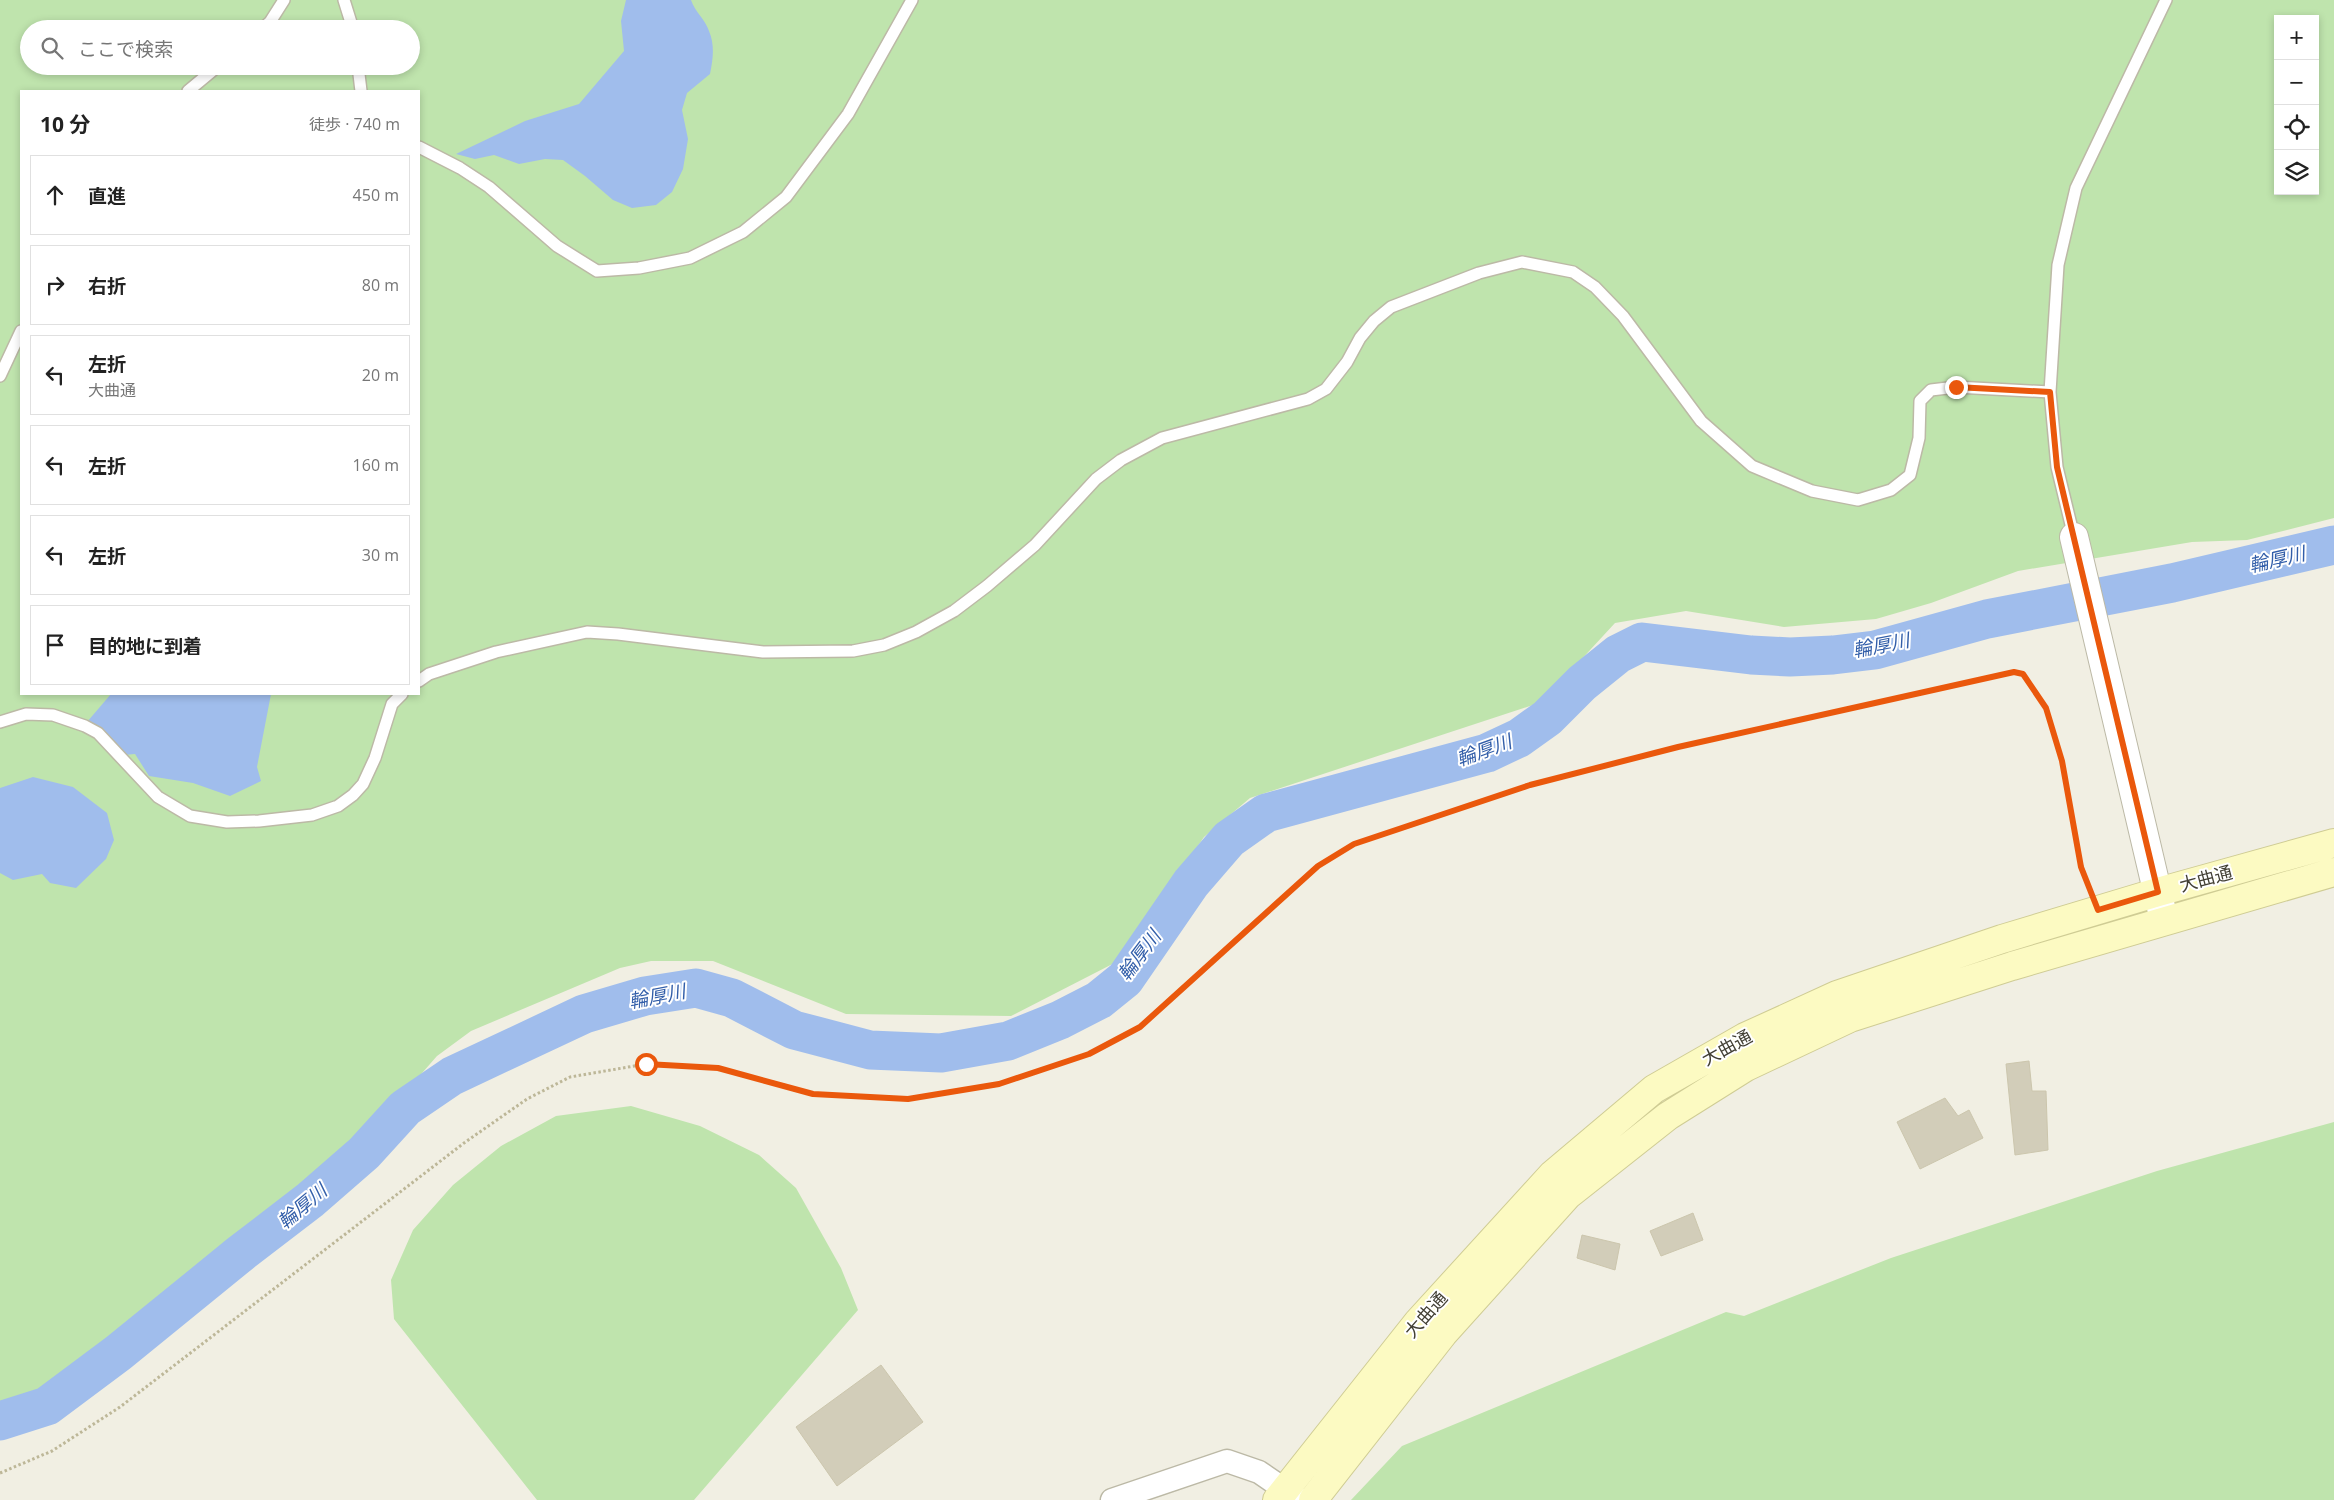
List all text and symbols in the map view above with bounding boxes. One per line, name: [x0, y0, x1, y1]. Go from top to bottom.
map controls: [2274, 15, 2319, 195]
button: +: [2274, 15, 2319, 60]
search box: [20, 20, 420, 75]
icon: search: [38, 34, 66, 62]
text: ここで検索: [78, 36, 173, 62]
button: −: [2274, 60, 2319, 105]
button: locate: [2274, 105, 2319, 150]
text: 10 分: [40, 110, 90, 138]
text: 徒歩 · 740 m: [309, 113, 400, 135]
button: layers: [2274, 150, 2319, 195]
icon: ahead: [41, 181, 69, 209]
text: 直進: [88, 183, 126, 209]
text: 450 m: [353, 184, 399, 206]
icon: right: [41, 271, 69, 299]
text: 右折: [88, 273, 126, 299]
text: 80 m: [362, 274, 399, 296]
text: 左折: [88, 351, 126, 377]
icon: left: [41, 361, 69, 389]
text: 20 m: [362, 364, 399, 386]
route end: [1945, 376, 1968, 399]
text: 大曲通: [88, 379, 136, 401]
icon: left: [41, 451, 69, 479]
text: 左折: [88, 453, 126, 479]
text: 160 m: [353, 454, 399, 476]
water label: 輪厚川: [2246, 539, 2310, 578]
icon: left: [41, 541, 69, 569]
text: 左折: [88, 543, 126, 569]
text: 30 m: [362, 544, 399, 566]
water label: 輪厚川: [1851, 626, 1913, 663]
icon: arrive: [41, 631, 69, 659]
text: 目的地に到着: [88, 633, 202, 659]
water label: 輪厚川: [1453, 727, 1517, 772]
street label: 大曲通: [2177, 859, 2235, 897]
water label: 輪厚川: [1111, 923, 1168, 986]
water label: 輪厚川: [627, 977, 689, 1014]
street label: 大曲通: [1697, 1024, 1756, 1071]
route start: [635, 1053, 658, 1076]
water label: 輪厚川: [272, 1176, 334, 1234]
street label: 大曲通: [1398, 1286, 1452, 1343]

